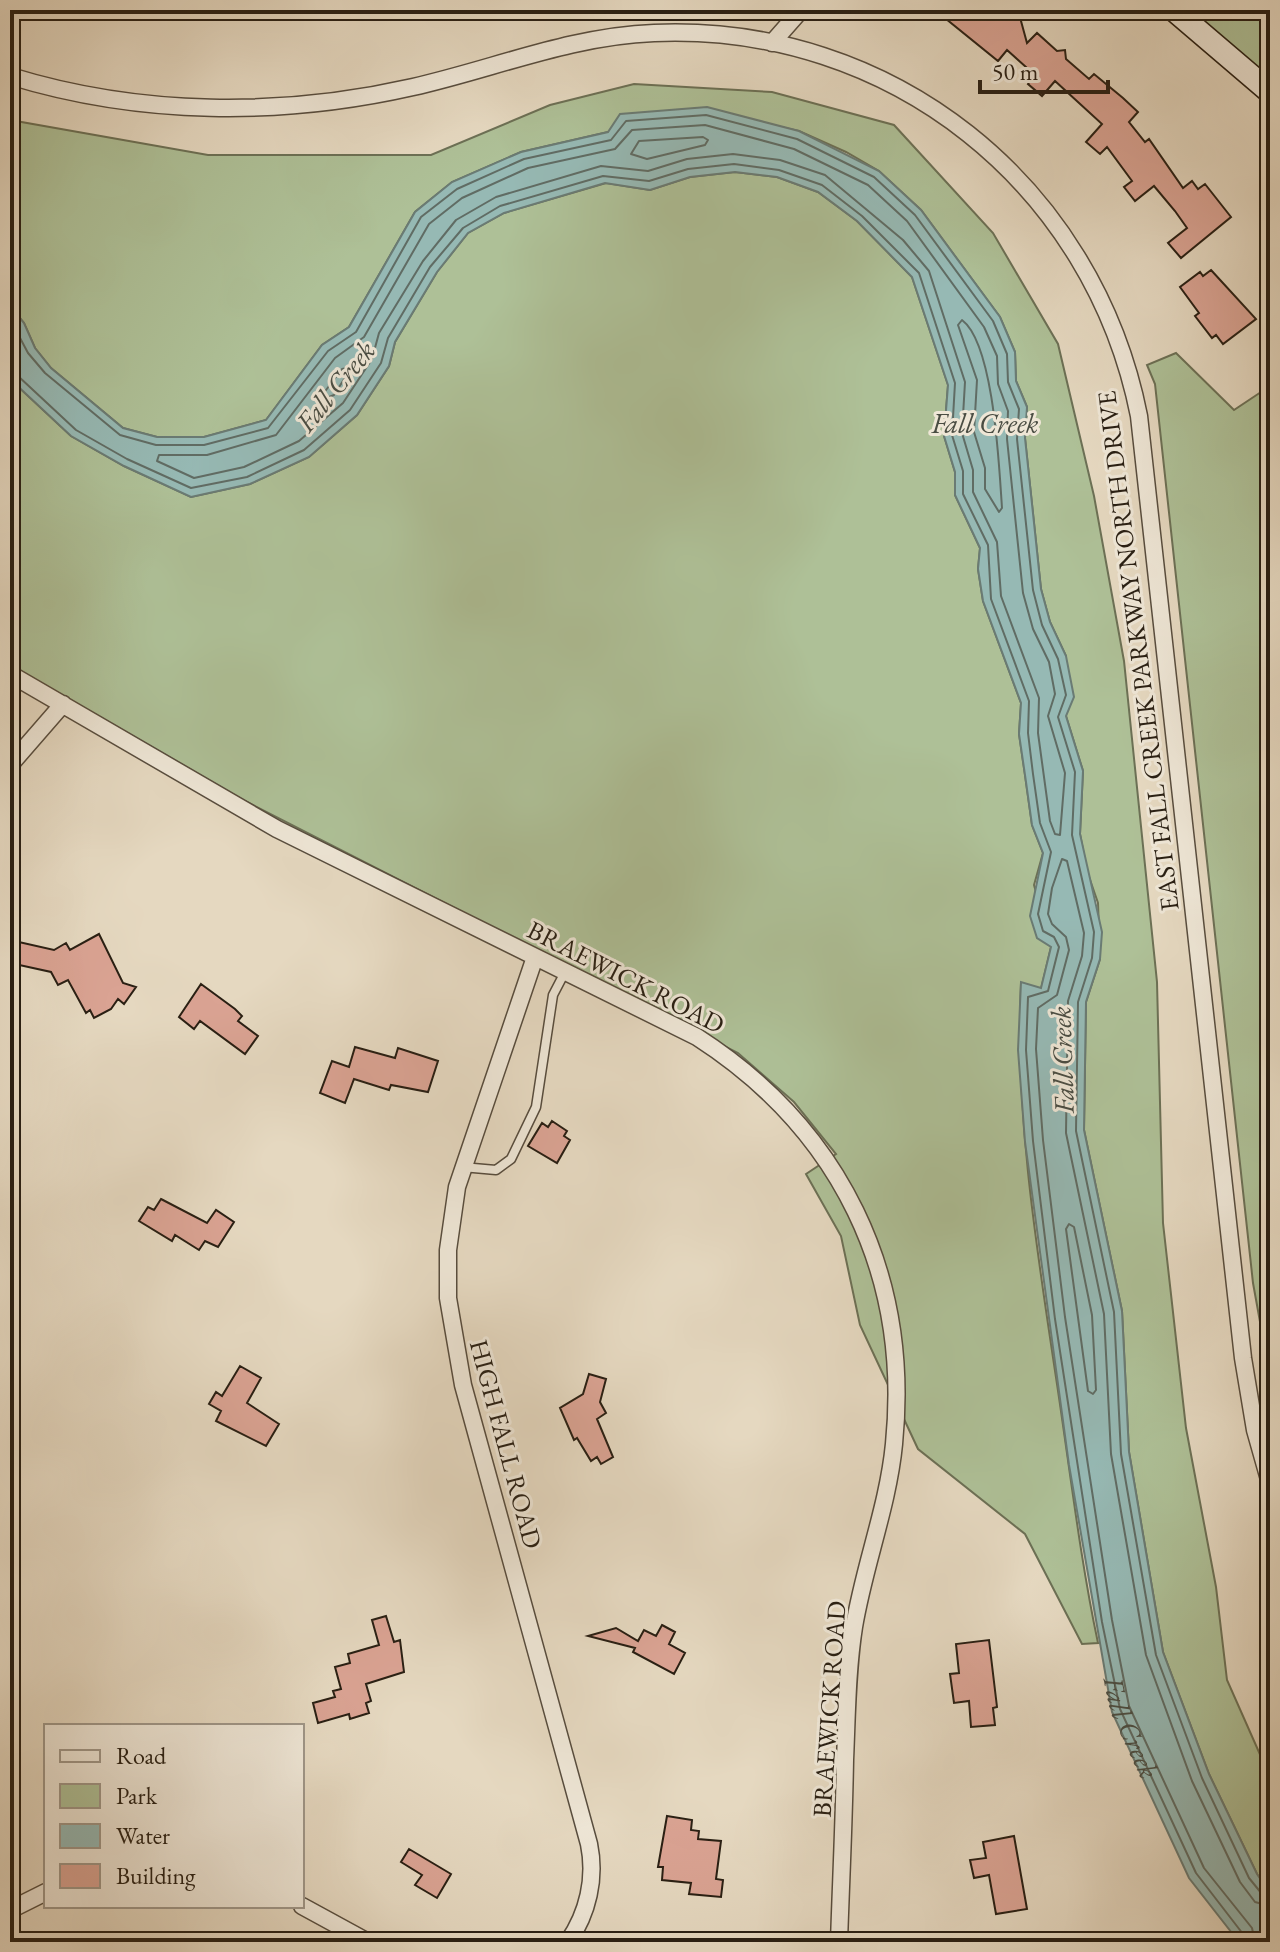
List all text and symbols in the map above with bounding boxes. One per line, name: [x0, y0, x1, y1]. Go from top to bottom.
scale bar: [980, 44, 1108, 94]
text: 50 m: [992, 56, 1039, 87]
water label: Fall Creek: [287, 333, 383, 440]
street label: EAST FALL CREEK PARKWAY NORTH DRIVE: [1089, 389, 1187, 913]
water label: Fall Creek: [930, 405, 1039, 441]
street label: BRAEWICK ROAD: [522, 913, 730, 1041]
water label: Fall Creek: [1042, 1006, 1082, 1115]
street label: HIGH FALL ROAD: [462, 1336, 550, 1552]
street label: BRAEWICK ROAD: [804, 1600, 854, 1818]
water label: Fall Creek: [1095, 1672, 1168, 1784]
legend: [44, 1724, 304, 1908]
text: Road: [116, 1740, 167, 1771]
text: Park: [116, 1780, 158, 1811]
text: Water: [116, 1820, 170, 1851]
text: Building: [116, 1860, 196, 1891]

